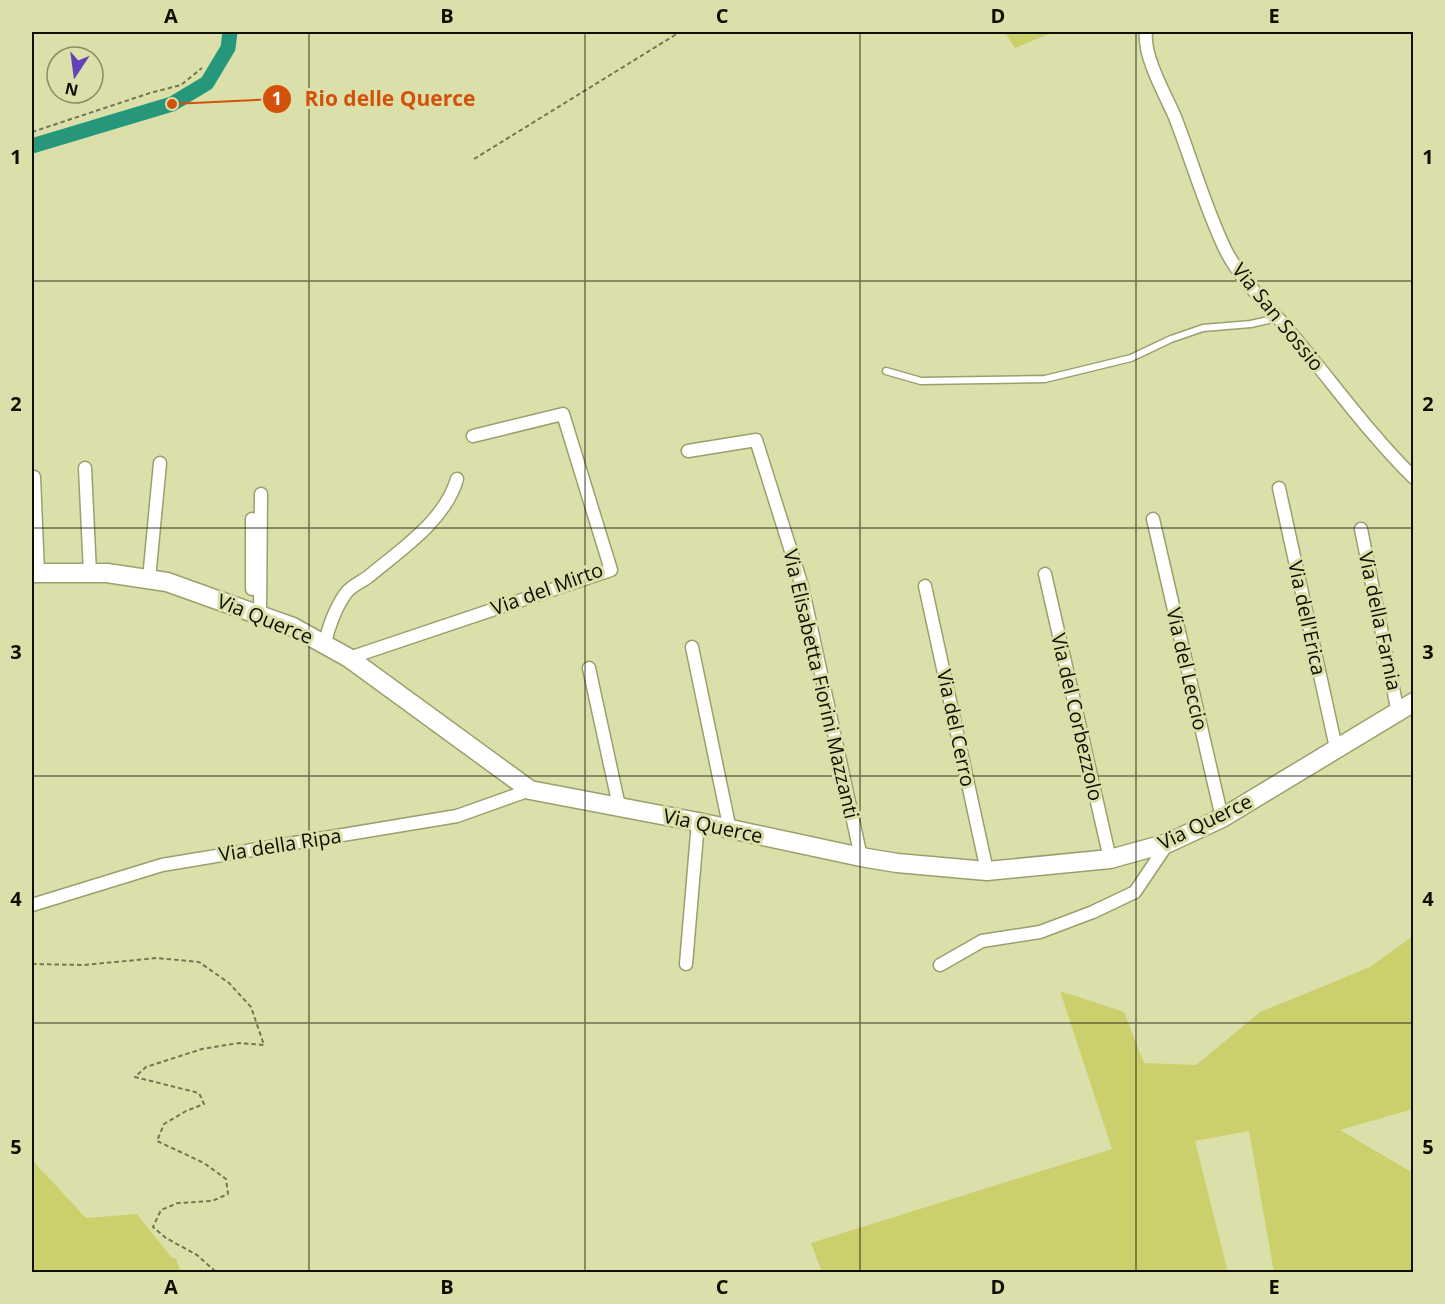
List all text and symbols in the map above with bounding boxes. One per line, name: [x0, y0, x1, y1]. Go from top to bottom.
text: A: [164, 2, 178, 29]
text: B: [440, 2, 454, 29]
text: C: [716, 2, 729, 29]
text: D: [991, 2, 1005, 29]
text: E: [1268, 2, 1280, 29]
north arrow: [45, 45, 105, 105]
text: N: [63, 77, 80, 102]
callout: Rio delle Querce: [262, 79, 487, 118]
text: Rio delle Querce: [305, 84, 475, 112]
text: 1: [272, 86, 282, 110]
text: 1: [10, 143, 22, 170]
text: 1: [1422, 143, 1434, 170]
street label: Via San Sossio: [1226, 257, 1330, 376]
text: 2: [10, 390, 22, 417]
text: 2: [1422, 390, 1434, 417]
street label: Via Elisabetta Fiorini Mazzanti: [777, 547, 866, 821]
street label: Via della Farnia: [1353, 549, 1408, 693]
street label: Via del Mirto: [487, 556, 607, 621]
street label: Via dell'Erica: [1282, 558, 1333, 678]
street label: Via Querce: [213, 587, 317, 650]
street label: Via del Leccio: [1160, 605, 1215, 733]
street label: Via del Corbezzolo: [1045, 630, 1110, 803]
text: 3: [10, 638, 22, 665]
text: 3: [1422, 638, 1434, 665]
street label: Via del Cerro: [931, 667, 982, 789]
street label: Via Querce: [1153, 787, 1256, 856]
street label: Via Querce: [661, 802, 765, 849]
street label: Via della Ripa: [217, 821, 343, 868]
text: 4: [10, 885, 22, 912]
text: 4: [1422, 885, 1434, 912]
text: 5: [10, 1133, 22, 1160]
text: 5: [1422, 1133, 1434, 1160]
text: A: [164, 1273, 178, 1300]
text: B: [440, 1273, 454, 1300]
text: C: [716, 1273, 729, 1300]
text: D: [991, 1273, 1005, 1300]
text: E: [1268, 1273, 1280, 1300]

